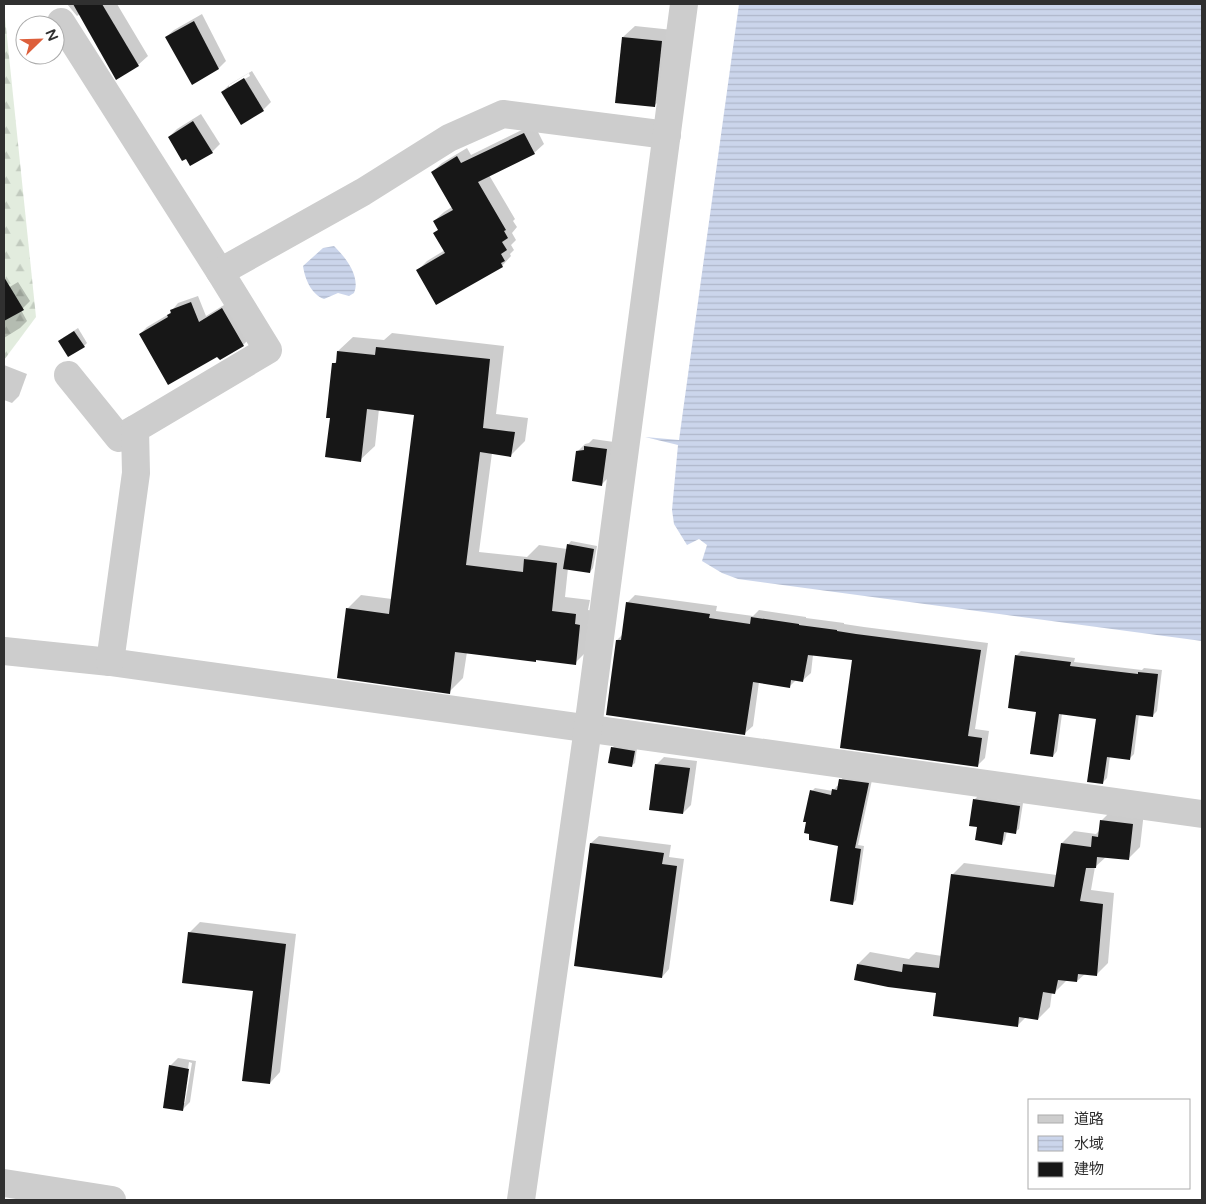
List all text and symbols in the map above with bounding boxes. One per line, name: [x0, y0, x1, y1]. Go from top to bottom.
north arrow: [15, 15, 65, 65]
text: N: [41, 27, 62, 44]
legend: [1028, 1099, 1191, 1189]
text: 道路: [1074, 1110, 1104, 1128]
text: 水域: [1074, 1135, 1104, 1153]
text: 建物: [1074, 1160, 1104, 1178]

